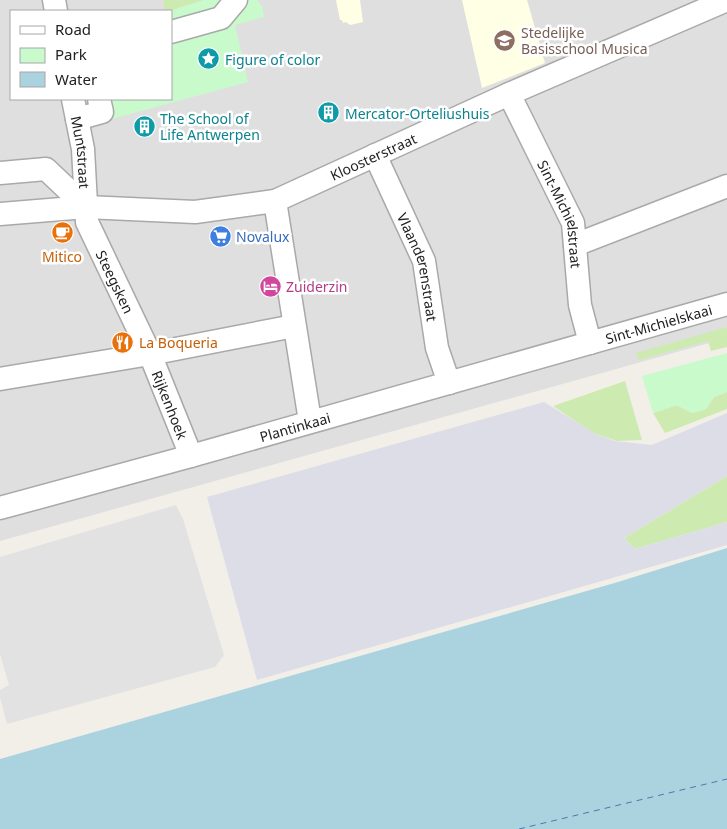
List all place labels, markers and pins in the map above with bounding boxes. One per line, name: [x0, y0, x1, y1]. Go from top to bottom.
place label: Stedelijke Basisschool Musica: [521, 23, 648, 58]
school or university icon: Stedelijke Basisschool Musica: [493, 28, 517, 52]
place icon: Figure of color: [197, 47, 221, 71]
place label: Figure of color: [225, 50, 320, 69]
building icon: Mercator-Orteliushuis: [317, 101, 341, 125]
place label: Mercator-Orteliushuis: [345, 104, 490, 123]
place label: The School of Life Antwerpen: [160, 109, 260, 144]
building icon: The School of Life Antwerpen: [132, 114, 156, 138]
cafe icon: Mitico: [50, 221, 74, 245]
supermarket icon: Novalux: [208, 224, 232, 248]
place label: Novalux: [236, 227, 290, 246]
place label: Mitico: [42, 247, 82, 266]
hotel icon: Zuiderzin: [258, 274, 282, 298]
place label: Zuiderzin: [286, 277, 347, 296]
restaurant icon: La Boqueria: [111, 330, 135, 354]
place label: La Boqueria: [139, 333, 218, 352]

